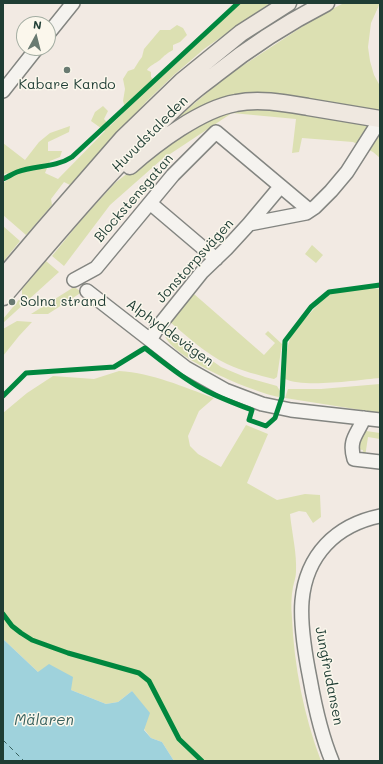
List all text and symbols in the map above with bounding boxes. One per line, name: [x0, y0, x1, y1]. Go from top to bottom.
north arrow: [16, 16, 56, 56]
text: N: [32, 17, 42, 33]
marker: Kabare Kando: [62, 65, 72, 75]
place label: Kabare Kando: [18, 77, 116, 93]
street label: Huvudstaleden: [108, 92, 192, 176]
street label: Blockstensgatan: [91, 150, 177, 246]
street label: Jonstorpsvägen: [153, 215, 237, 307]
place label: Solna strand: [20, 294, 106, 310]
street label: Alphyddevägen: [123, 296, 217, 370]
marker: Solna strand: [7, 297, 17, 307]
street label: Jungfrudansen: [311, 625, 347, 727]
water label: Mälaren: [14, 711, 74, 729]

